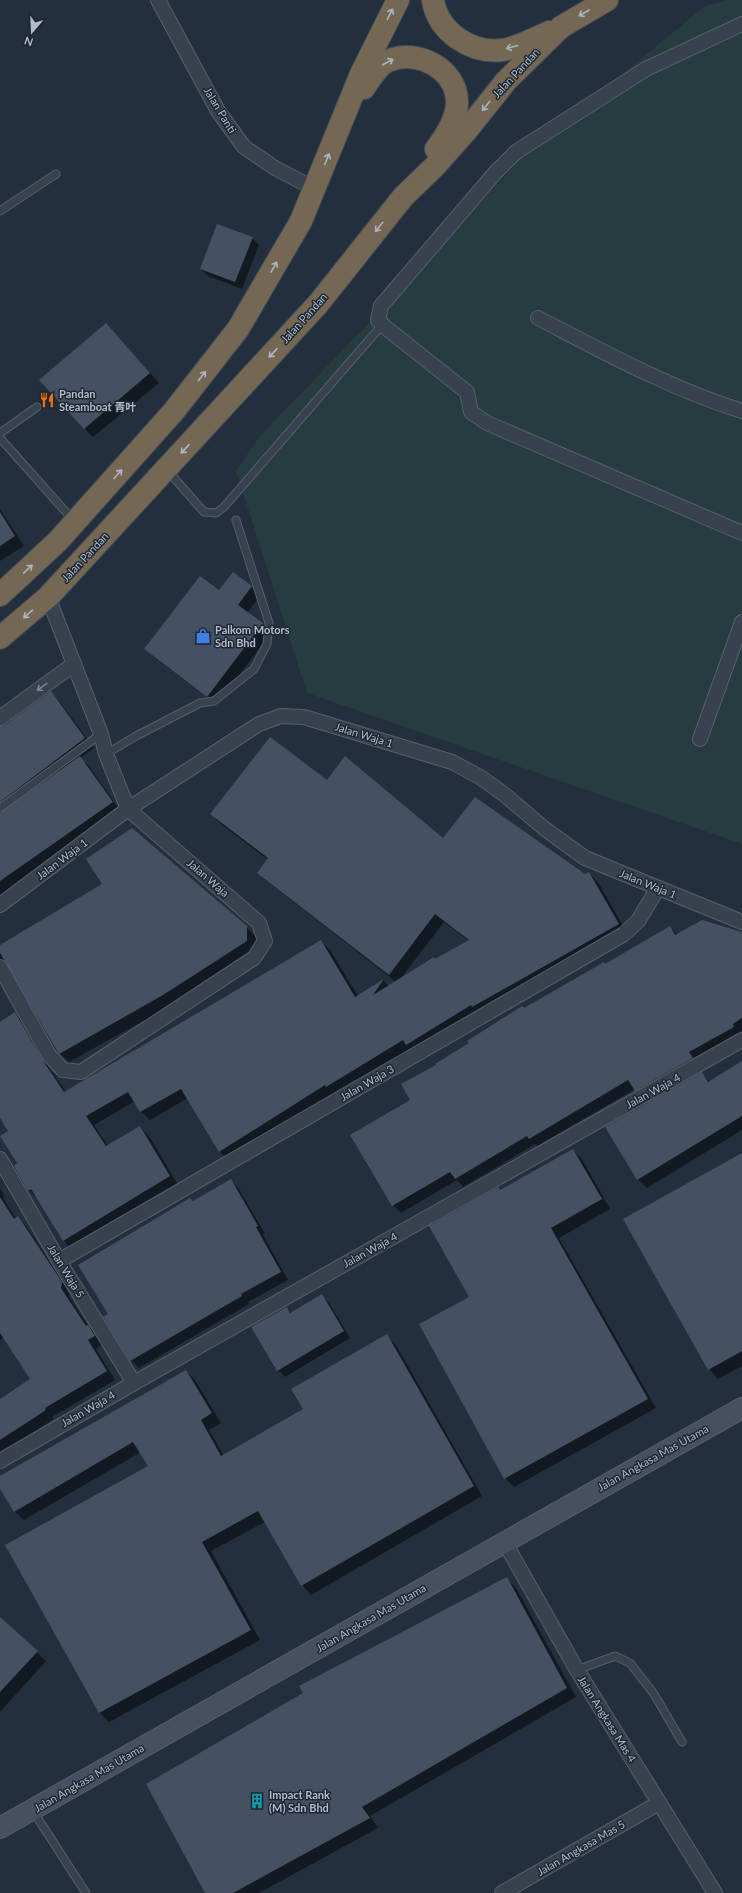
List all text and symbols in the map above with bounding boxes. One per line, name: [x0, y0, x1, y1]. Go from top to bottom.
one-way arrow: [387, 8, 394, 20]
one-way arrow: [578, 10, 590, 18]
north arrow: [12, 12, 52, 52]
text: N: [22, 34, 35, 49]
one-way arrow: [506, 44, 519, 51]
street label: Jalan Pandan: [489, 45, 542, 100]
one-way arrow: [382, 58, 394, 66]
street label: Jalan Panti: [202, 84, 239, 135]
one-way arrow: [482, 100, 490, 111]
one-way arrow: [324, 154, 331, 166]
one-way arrow: [375, 222, 384, 233]
one-way arrow: [270, 262, 278, 274]
street label: Jalan Pandan: [278, 290, 329, 345]
one-way arrow: [268, 348, 278, 358]
one-way arrow: [198, 370, 207, 381]
place label: Pandan Steamboat 青叶: [59, 387, 136, 413]
restaurant icon: Pandan Steamboat 青叶: [38, 391, 56, 409]
one-way arrow: [180, 444, 189, 454]
one-way arrow: [113, 469, 122, 479]
street label: Jalan Pandan: [58, 529, 111, 584]
one-way arrow: [23, 564, 34, 573]
one-way arrow: [23, 610, 33, 619]
place label: Palkom Motors Sdn Bhd: [215, 623, 290, 649]
shop icon: Palkom Motors Sdn Bhd: [194, 627, 212, 645]
one-way arrow: [37, 683, 48, 691]
street label: Jalan Waja 1: [333, 719, 395, 750]
street label: Jalan Waja 1: [34, 835, 90, 882]
street label: Jalan Waja: [185, 856, 232, 899]
street label: Jalan Waja 1: [618, 866, 679, 901]
street label: Jalan Waja 3: [337, 1062, 396, 1103]
street label: Jalan Waja 4: [623, 1070, 683, 1111]
street label: Jalan Waja 4: [340, 1229, 400, 1270]
street label: Jalan Waja 5: [45, 1242, 88, 1300]
street label: Jalan Waja 4: [58, 1388, 118, 1429]
street label: Jalan Angkasa Mas Utama: [595, 1422, 711, 1494]
street label: Jalan Angkasa Mas Utama: [313, 1581, 428, 1654]
street label: Jalan Angkasa Mas 4: [576, 1673, 640, 1765]
street label: Jalan Angkasa Mas Utama: [31, 1741, 146, 1814]
place label: Impact Rank (M) Sdn Bhd: [269, 1788, 330, 1814]
building icon: Impact Rank (M) Sdn Bhd: [248, 1792, 266, 1810]
street label: Jalan Angkasa Mas 5: [534, 1817, 627, 1878]

